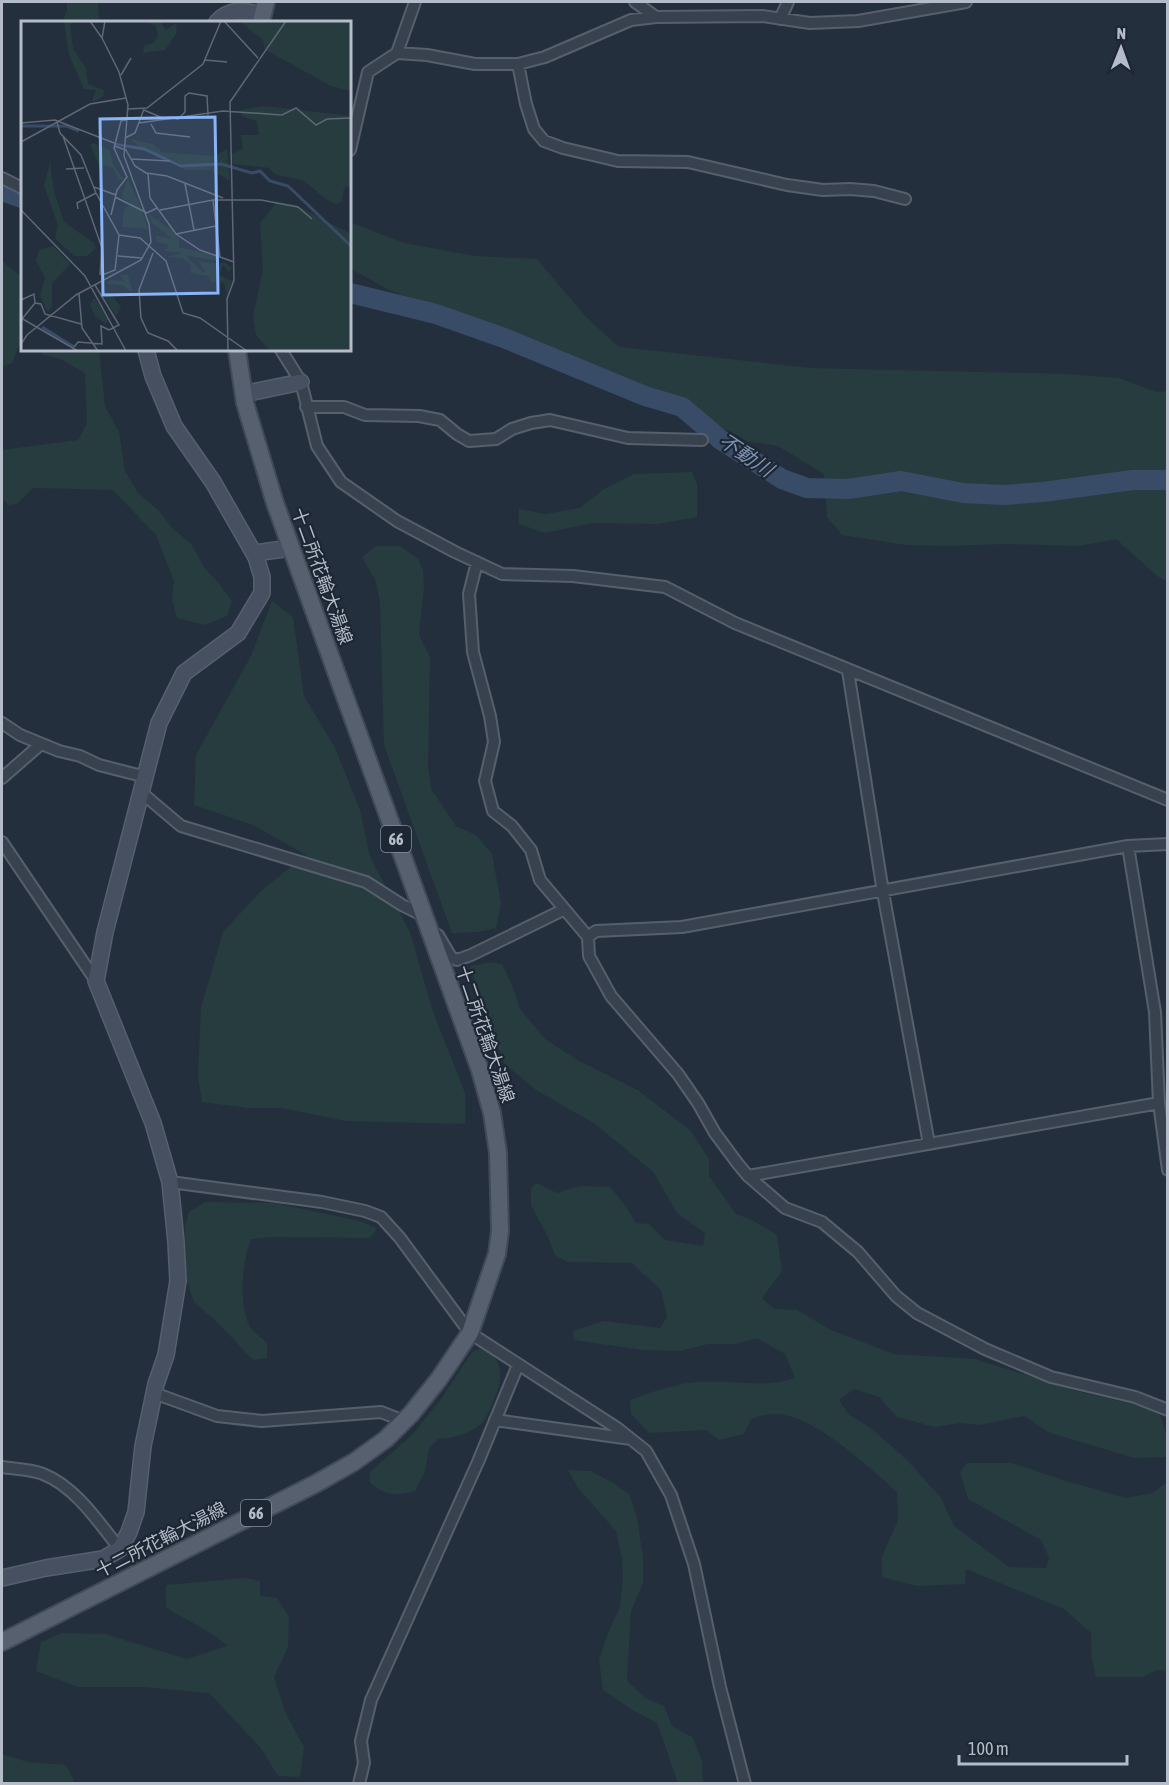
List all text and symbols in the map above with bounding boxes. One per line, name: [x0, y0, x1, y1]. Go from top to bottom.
north arrow: [1091, 18, 1151, 78]
inset map: [21, 21, 351, 351]
text: N: [1116, 24, 1126, 42]
water label: 不動川: [715, 428, 779, 482]
street label: 十二所花輪大湯線: [288, 505, 357, 647]
road number: 66: [381, 826, 411, 852]
street label: 十二所花輪大湯線: [452, 962, 519, 1105]
street label: 十二所花輪大湯線: [92, 1498, 230, 1582]
road number: 66: [241, 1500, 271, 1526]
scale bar: [959, 1728, 1127, 1766]
text: 100 m: [968, 1738, 1009, 1759]

